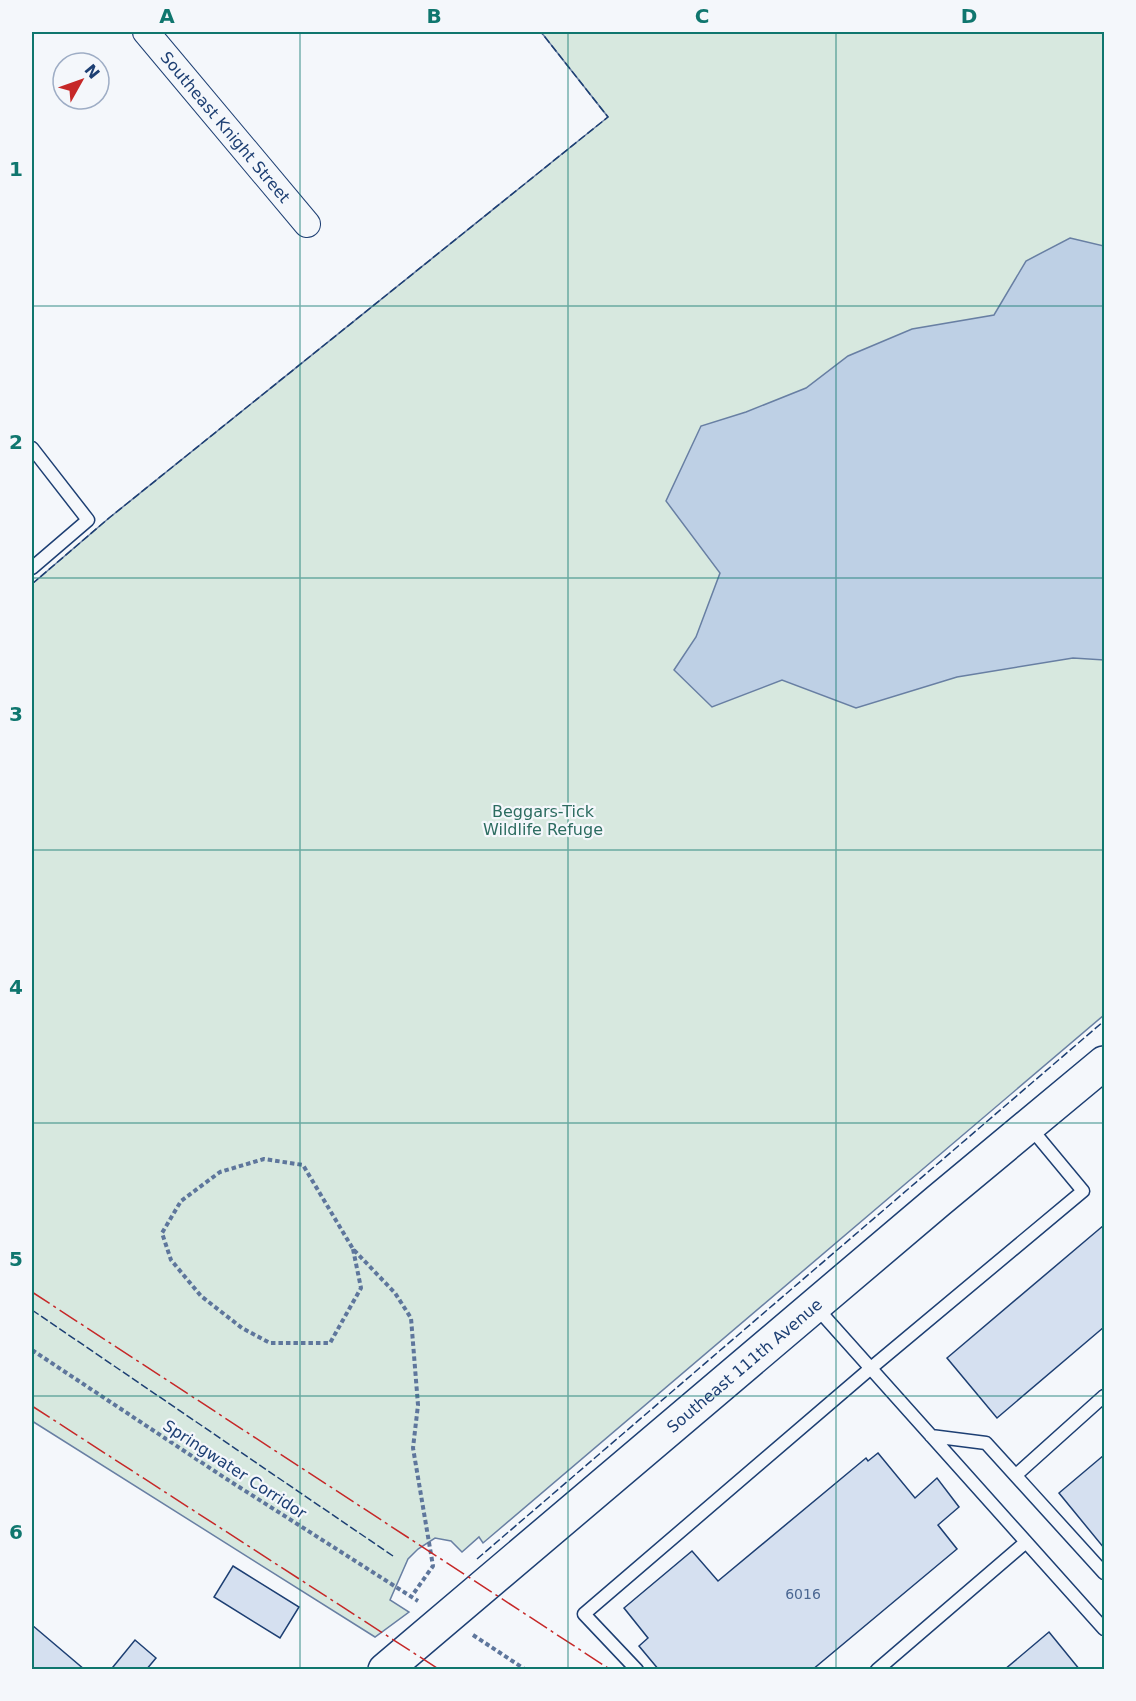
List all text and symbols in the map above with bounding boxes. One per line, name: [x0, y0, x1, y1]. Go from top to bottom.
text: A: [159, 4, 175, 28]
text: B: [426, 4, 442, 28]
text: C: [695, 4, 709, 28]
text: D: [961, 4, 977, 28]
street label: Southeast Knight Street: [157, 48, 294, 207]
north arrow: [51, 51, 111, 111]
text: N: [81, 60, 104, 83]
text: 1: [9, 157, 23, 181]
text: 2: [9, 430, 23, 454]
text: 3: [9, 702, 23, 726]
park label: Beggars-Tick Wildlife Refuge: [483, 802, 603, 839]
text: 4: [9, 975, 23, 999]
text: 5: [9, 1247, 23, 1271]
street label: Southeast 111th Avenue: [663, 1295, 826, 1437]
street label: Springwater Corridor: [159, 1416, 310, 1523]
text: 6: [9, 1520, 23, 1544]
house number: 6016: [785, 1586, 821, 1602]

